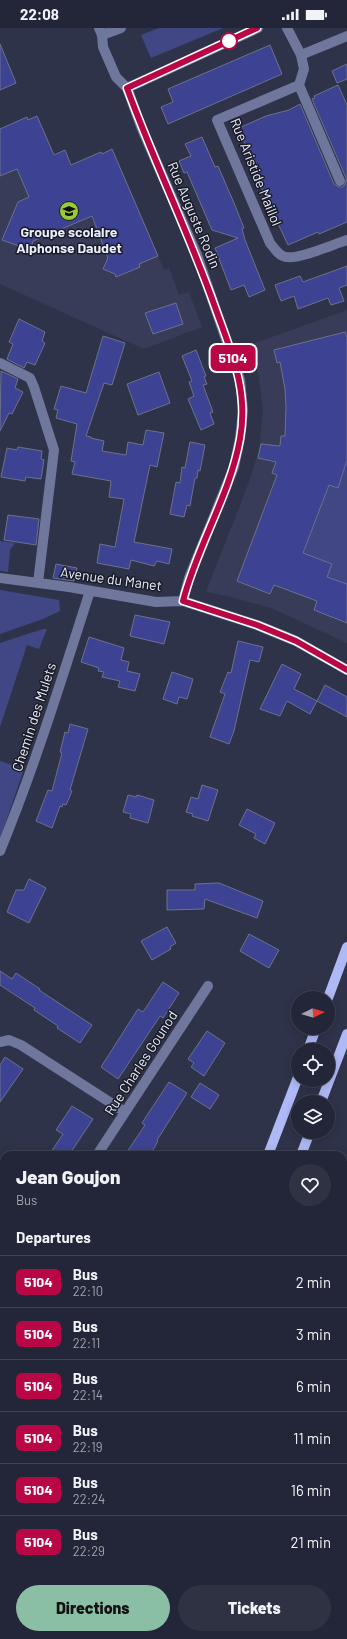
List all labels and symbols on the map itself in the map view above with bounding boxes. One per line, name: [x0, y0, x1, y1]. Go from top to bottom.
unlabelled marker: [220, 32, 238, 50]
street label: Rue Aristide Maillol: [227, 115, 286, 228]
street label: Rue Auguste Rodin: [164, 159, 225, 271]
school or university icon: Groupe scolaire Alphonse Daudet: [58, 200, 80, 222]
place label: Groupe scolaire Alphonse Daudet: [16, 223, 122, 256]
line badge: 5104: [205, 345, 261, 371]
street label: Avenue du Manet: [59, 563, 163, 594]
street label: Chemin des Mulets: [8, 660, 59, 773]
north arrow: [291, 991, 335, 1035]
street label: Rue Charles Gounod: [100, 1007, 181, 1118]

